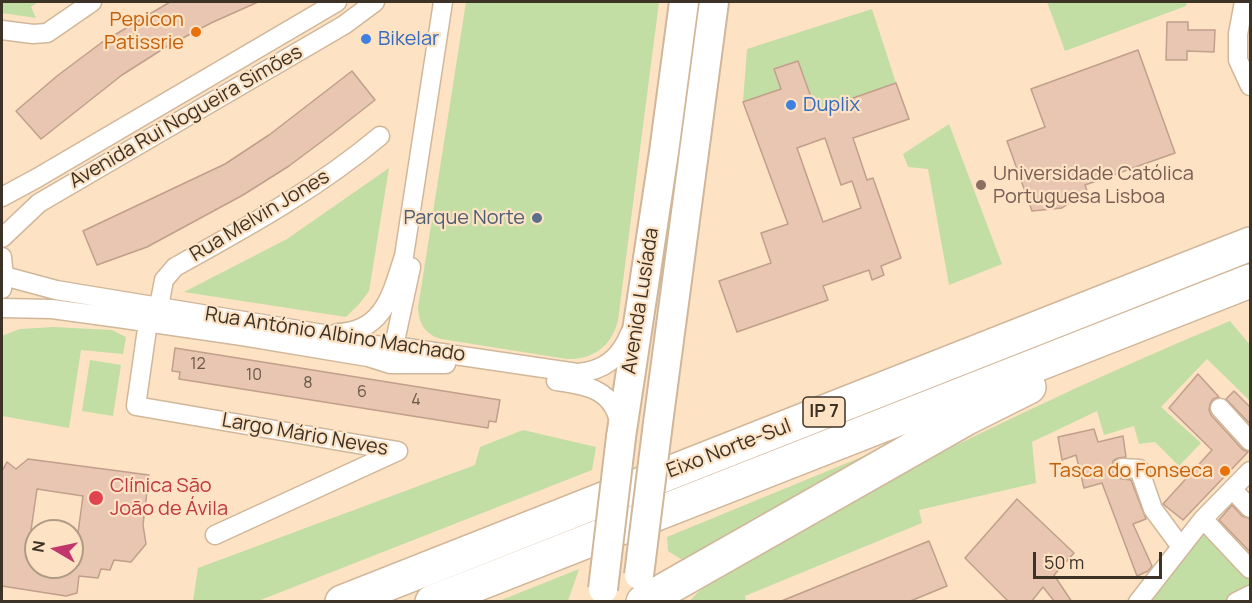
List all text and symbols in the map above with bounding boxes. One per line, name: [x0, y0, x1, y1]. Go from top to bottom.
place label: Pepicon Patissrie: [104, 8, 184, 55]
marker: Pepicon Patissrie: [189, 25, 203, 39]
place label: Bikelar: [378, 27, 439, 51]
marker: Bikelar: [359, 32, 373, 46]
street label: Avenida Rui Nogueira Simões: [65, 40, 307, 194]
place label: Duplix: [803, 93, 860, 117]
marker: Duplix: [784, 98, 798, 112]
place label: Universidade Católica Portuguesa Lisboa: [993, 162, 1194, 209]
street label: Rua Melvin Jones: [186, 165, 334, 267]
marker: Universidade Católica Portuguesa Lisboa: [974, 178, 988, 192]
place label: Parque Norte: [404, 206, 525, 230]
marker: Parque Norte: [530, 211, 544, 225]
street label: Avenida Lusíada: [618, 226, 664, 376]
street label: Rua António Albino Machado: [203, 303, 467, 367]
house number: 12: [190, 355, 206, 375]
house number: 10: [246, 366, 262, 386]
house number: 8: [303, 374, 313, 394]
house number: 6: [357, 383, 367, 403]
house number: 4: [411, 391, 421, 411]
road number: IP 7: [803, 397, 845, 427]
street label: Largo Mário Neves: [220, 409, 390, 461]
street label: Eixo Norte-Sul: [663, 414, 795, 484]
place label: Tasca do Fonseca: [1049, 459, 1213, 483]
marker: Tasca do Fonseca: [1218, 464, 1232, 478]
place label: Clínica São João de Ávila: [110, 474, 228, 521]
marker: Clínica São João de Ávila: [87, 489, 105, 507]
north arrow: [24, 519, 84, 579]
text: N: [26, 539, 50, 554]
scale bar: [1036, 540, 1165, 578]
text: 50 m: [1044, 550, 1084, 574]

